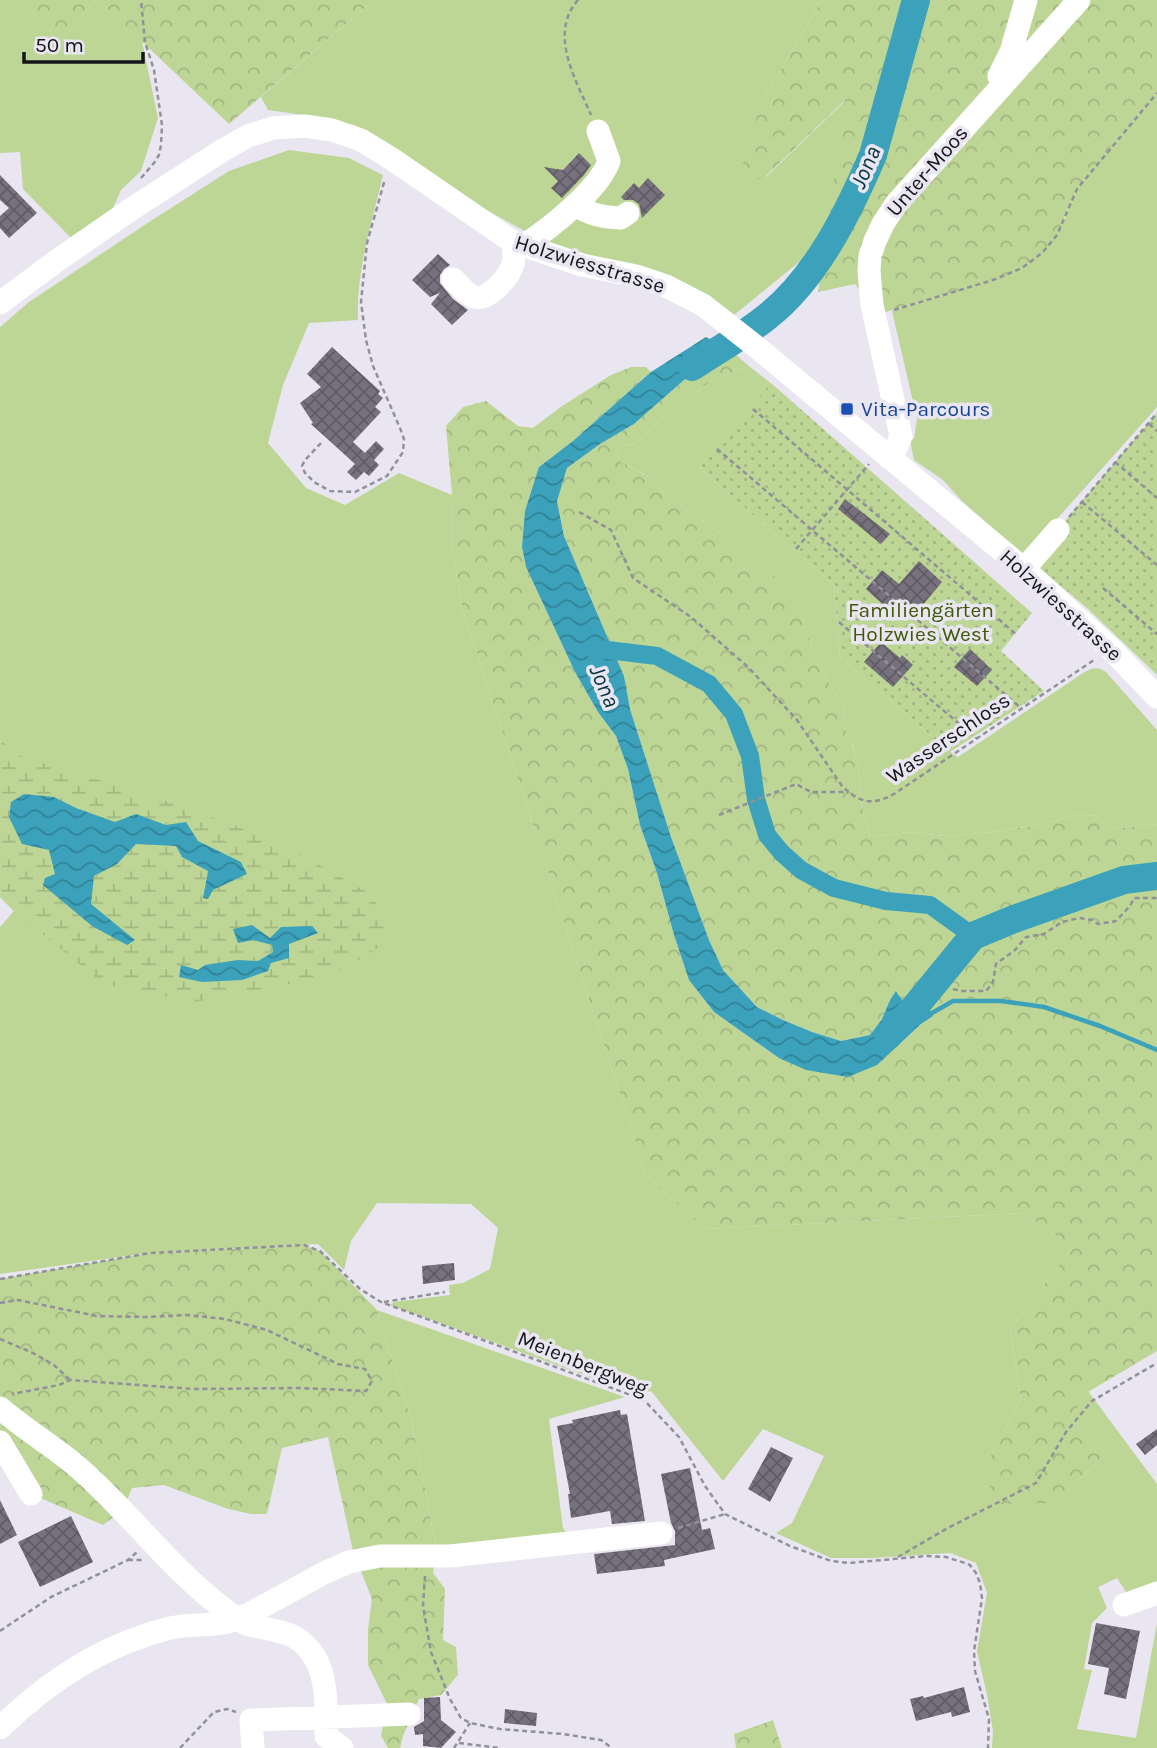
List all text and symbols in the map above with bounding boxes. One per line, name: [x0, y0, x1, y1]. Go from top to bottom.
scale bar: [24, 21, 144, 65]
text: 50 m: [35, 33, 84, 57]
street label: Unter-Moos: [881, 121, 973, 221]
water label: Jona: [844, 142, 886, 193]
street label: Holzwiesstrasse: [512, 230, 668, 298]
place label: Vita-Parcours: [861, 397, 990, 421]
marker: Vita-Parcours: [839, 401, 855, 417]
street label: Holzwiesstrasse: [995, 544, 1127, 666]
park label: Familiengärten Holzwies West: [848, 598, 994, 646]
water label: Jona: [584, 661, 626, 712]
street label: Wasserschloss: [882, 688, 1014, 788]
street label: Meienbergweg: [514, 1326, 652, 1400]

